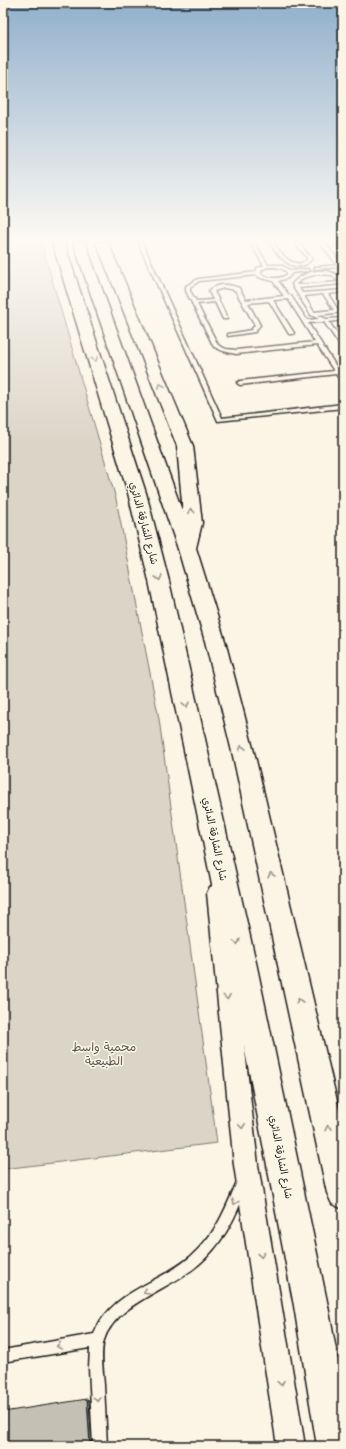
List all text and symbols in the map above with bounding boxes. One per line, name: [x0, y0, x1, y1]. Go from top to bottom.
one-way arrow: [90, 356, 99, 363]
one-way arrow: [157, 382, 165, 389]
street label: شارع الشارقة الدائري: [125, 480, 161, 566]
one-way arrow: [187, 508, 196, 514]
one-way arrow: [154, 575, 162, 581]
one-way arrow: [182, 702, 190, 708]
one-way arrow: [238, 745, 247, 752]
street label: شارع الشارقة الدائري: [198, 796, 230, 883]
one-way arrow: [267, 871, 275, 878]
one-way arrow: [233, 939, 241, 945]
one-way arrow: [222, 994, 231, 1000]
one-way arrow: [296, 998, 304, 1004]
park label: محمية واسط الطبيعية: [72, 1039, 136, 1069]
street label: شارع الشارقة الدائري: [265, 1114, 296, 1201]
one-way arrow: [237, 1123, 246, 1129]
one-way arrow: [325, 1125, 333, 1131]
one-way arrow: [232, 1198, 240, 1205]
one-way arrow: [256, 1252, 265, 1258]
one-way arrow: [143, 1288, 151, 1295]
one-way arrow: [56, 1341, 62, 1350]
one-way arrow: [276, 1380, 285, 1386]
one-way arrow: [93, 1396, 102, 1402]

